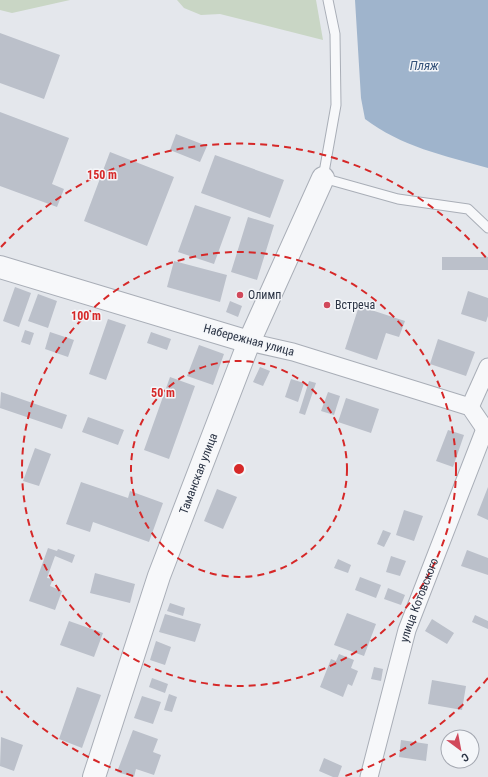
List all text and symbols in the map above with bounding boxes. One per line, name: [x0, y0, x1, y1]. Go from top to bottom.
water label: Пляж: [410, 58, 439, 73]
text: 150 m: [87, 168, 117, 182]
place label: Олимп: [248, 288, 281, 302]
marker: Олимп: [235, 290, 245, 300]
place label: Встреча: [335, 298, 376, 312]
marker: Встреча: [322, 300, 332, 310]
text: 100 m: [71, 309, 101, 323]
street label: Набережная улица: [202, 321, 296, 359]
text: 50 m: [151, 386, 175, 400]
street label: Таманская улица: [176, 431, 220, 516]
centre of rings: [232, 462, 246, 476]
street label: улица Котовского: [397, 556, 441, 644]
north arrow: [440, 729, 480, 769]
text: С: [459, 750, 471, 764]

